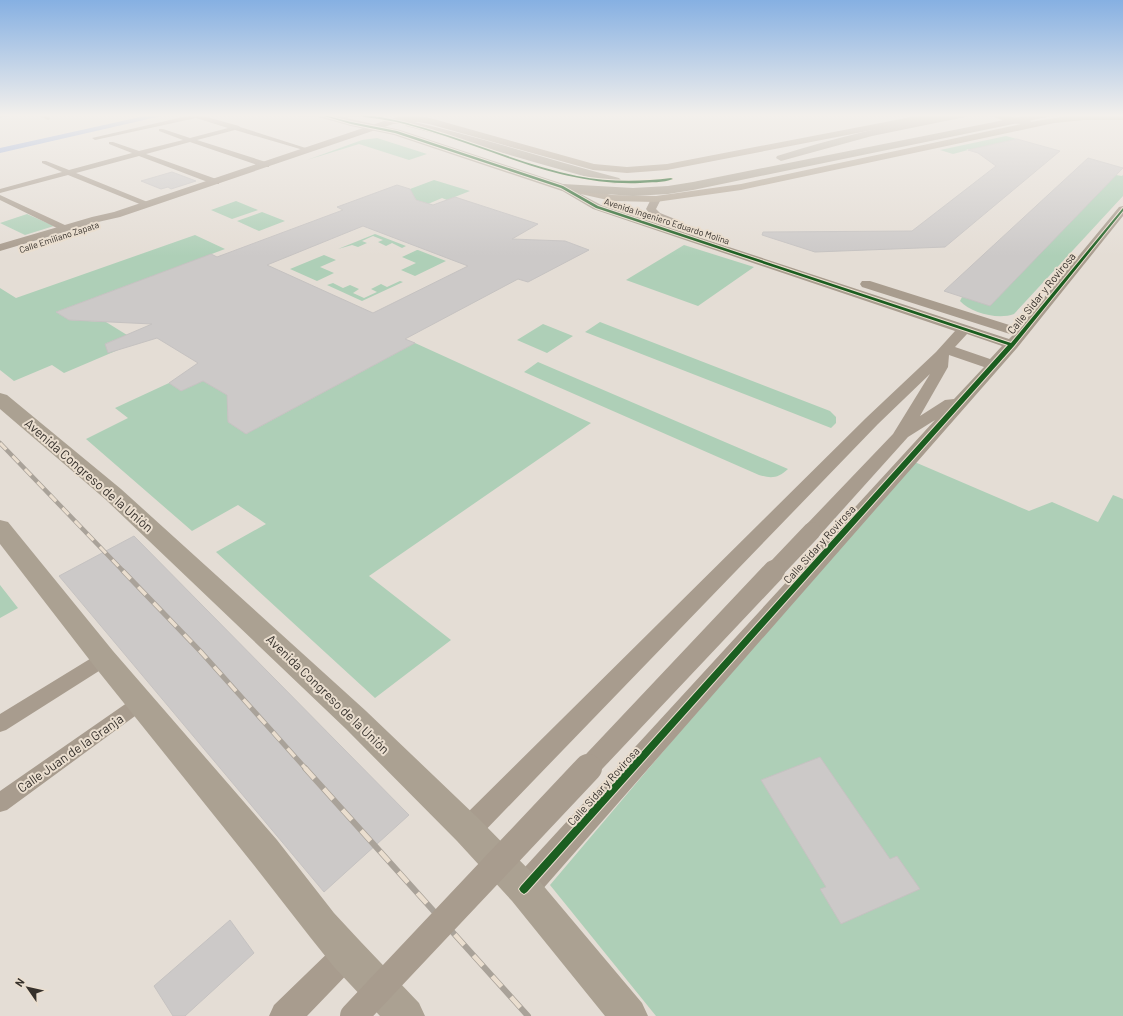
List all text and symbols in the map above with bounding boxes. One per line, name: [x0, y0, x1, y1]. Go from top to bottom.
street label: Avenida Ingeniero Eduardo Molina: [603, 196, 731, 246]
street label: Calle Emiliano Zapata: [18, 219, 100, 255]
street label: Calle Sidar y Rovirosa: [1004, 250, 1078, 336]
street label: Avenida Congreso de la Unión: [21, 415, 157, 535]
street label: Calle Sidar y Rovirosa: [780, 502, 858, 586]
street label: Avenida Congreso de la Unión: [263, 631, 393, 757]
street label: Calle Juan de la Granja: [14, 710, 126, 796]
street label: Calle Sidar y Rovirosa: [564, 744, 642, 828]
north arrow: [8, 968, 48, 1008]
text: N: [12, 975, 27, 989]

